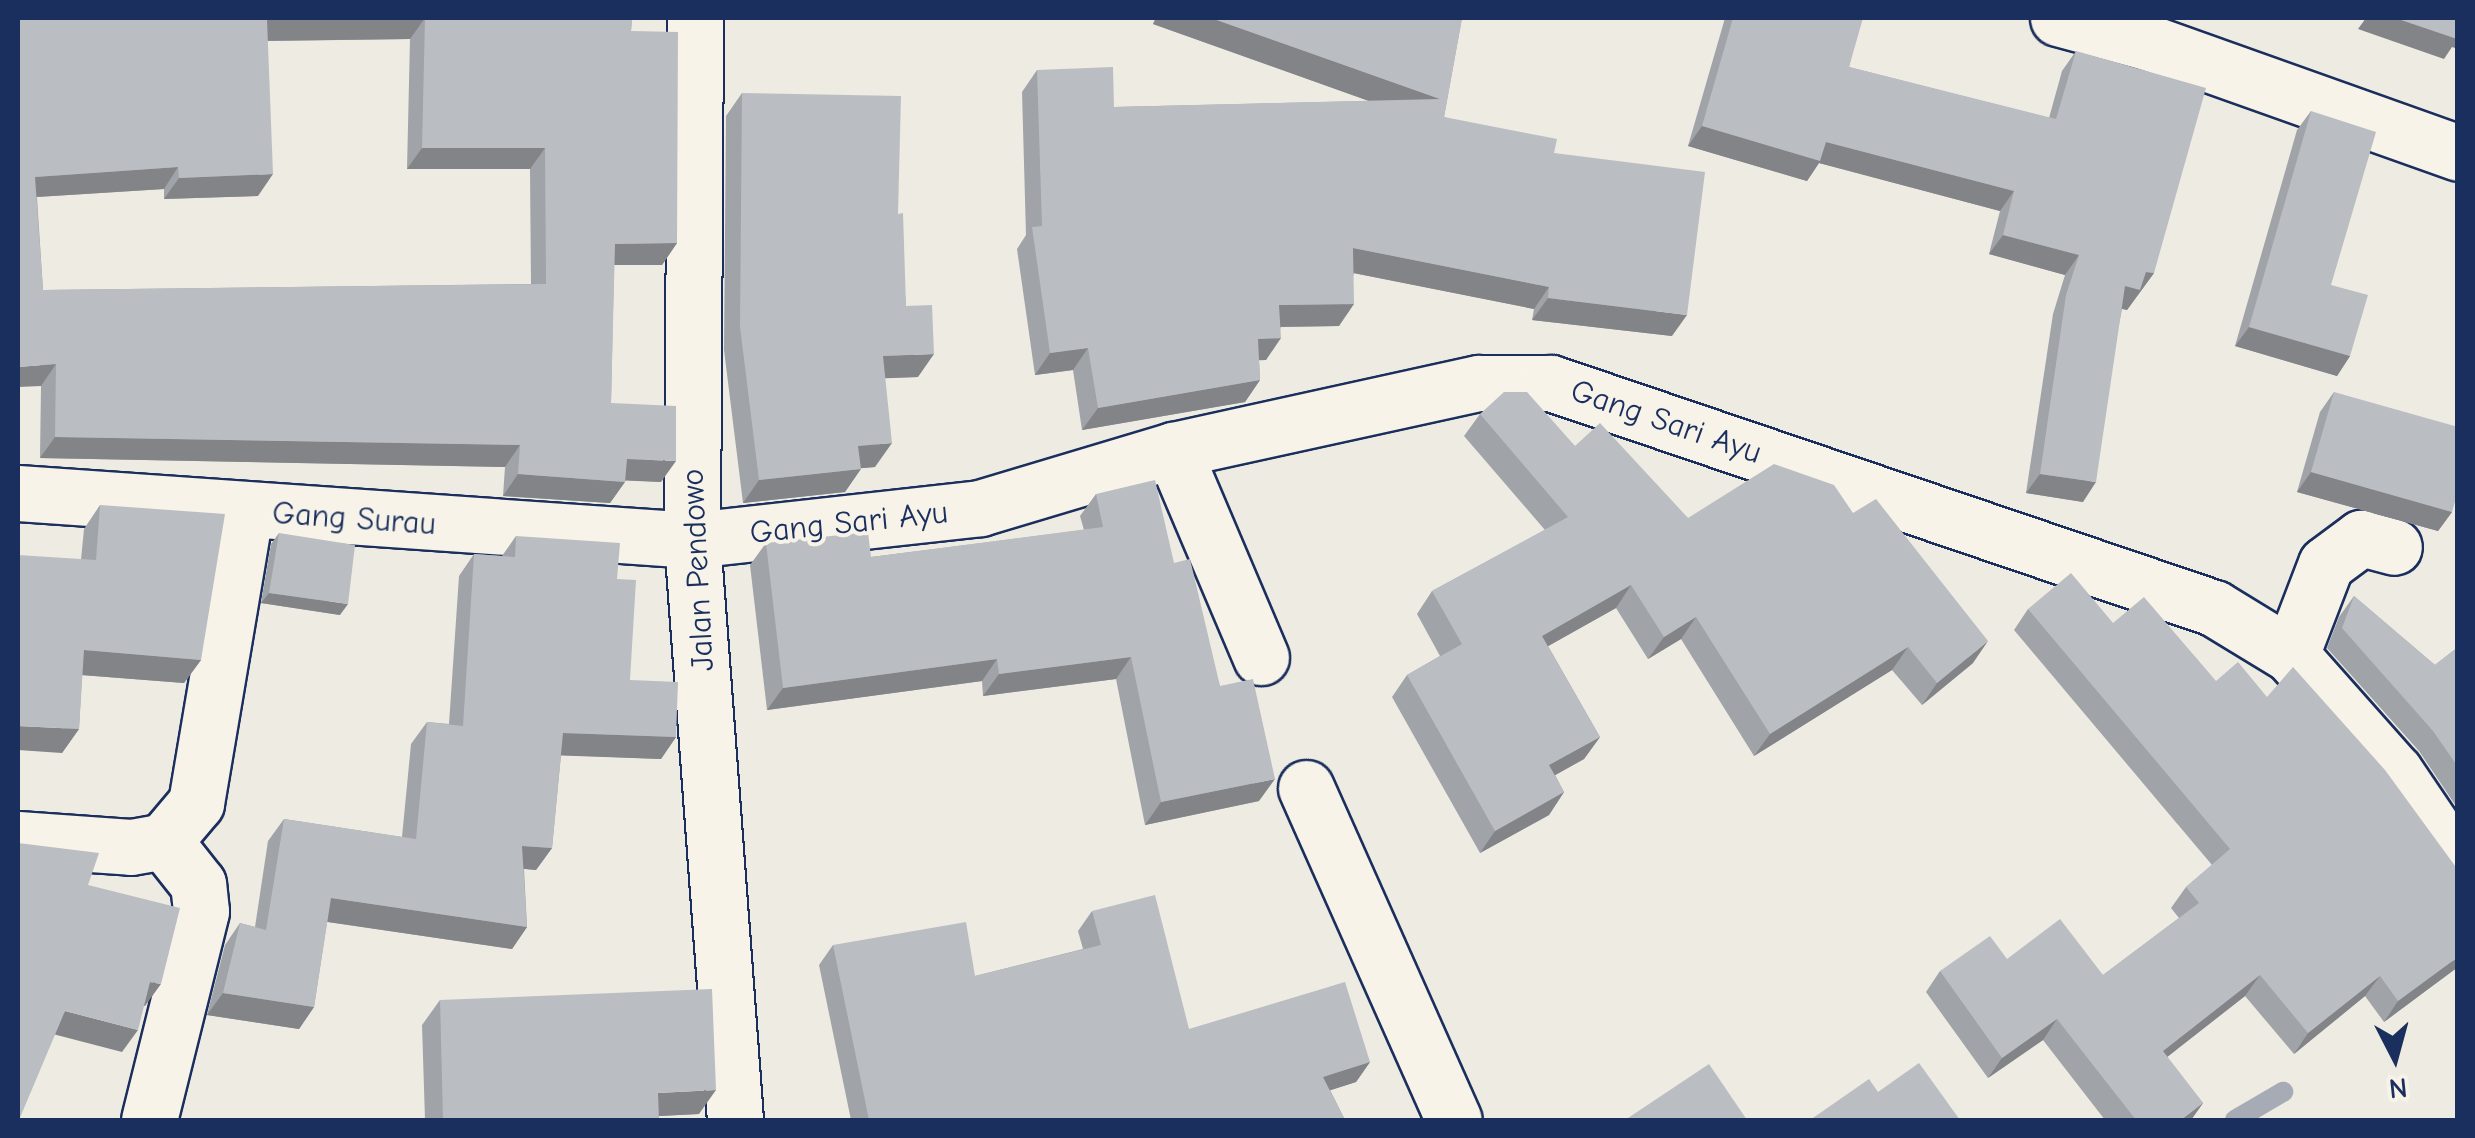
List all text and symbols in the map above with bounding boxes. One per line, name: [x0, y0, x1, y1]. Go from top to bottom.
street label: Gang Sari Ayu: [1566, 371, 1766, 473]
street label: Jalan Pendowo: [674, 468, 722, 672]
street label: Gang Surau: [271, 494, 437, 544]
street label: Gang Sari Ayu: [748, 494, 950, 552]
north arrow: [2345, 1008, 2445, 1108]
text: N: [2387, 1071, 2409, 1105]

